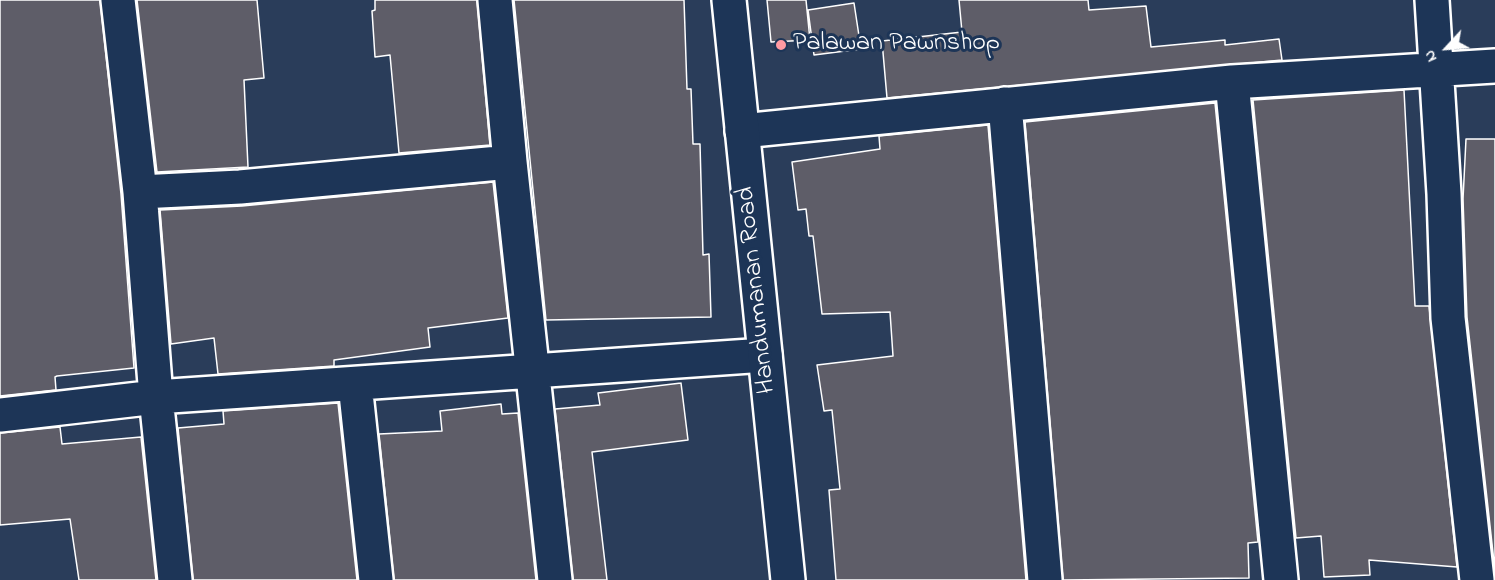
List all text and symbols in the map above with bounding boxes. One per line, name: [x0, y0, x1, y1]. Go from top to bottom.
north arrow: [1417, 18, 1477, 78]
place label: Palawan Pawnshop: [793, 29, 1000, 61]
marker: Palawan Pawnshop: [774, 38, 788, 52]
text: N: [1418, 46, 1444, 66]
street label: Handumanan Road: [732, 185, 784, 395]

